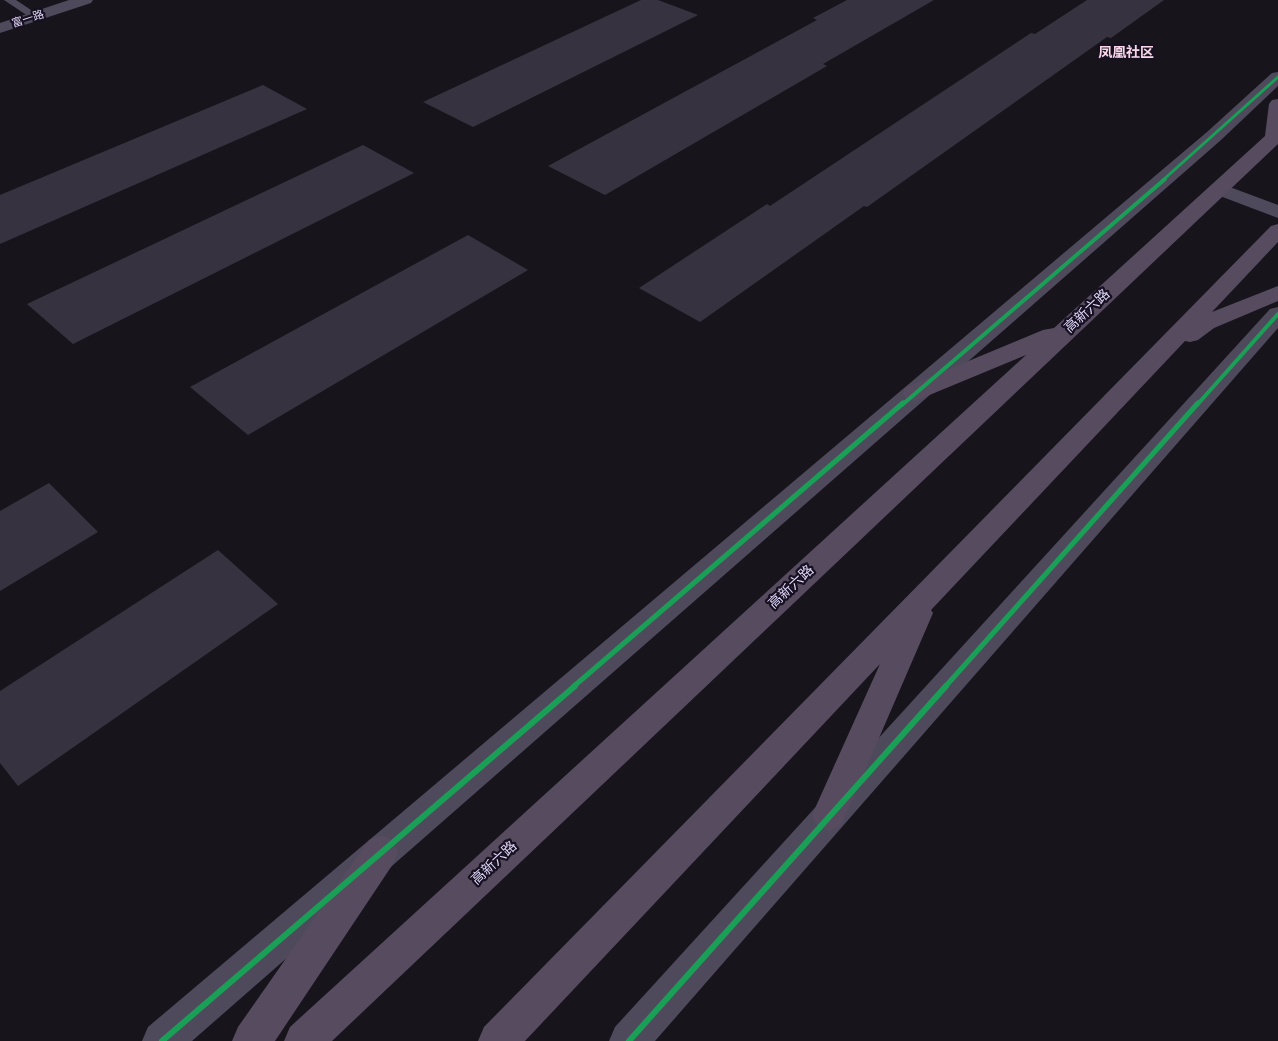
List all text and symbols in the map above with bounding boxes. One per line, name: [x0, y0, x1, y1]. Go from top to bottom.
street label: 富一路: [10, 8, 46, 30]
district label: 凤凰社区: [1098, 45, 1154, 61]
street label: 高新六路: [1061, 286, 1113, 336]
street label: 高新六路: [765, 562, 817, 612]
street label: 高新六路: [468, 838, 520, 888]

